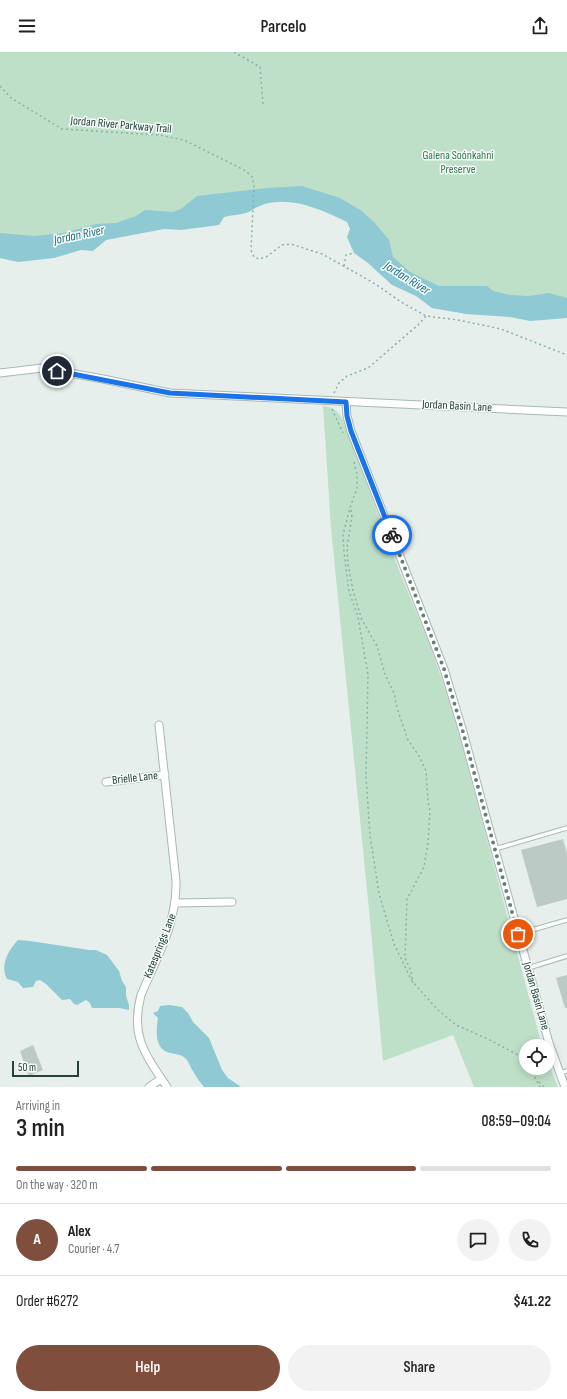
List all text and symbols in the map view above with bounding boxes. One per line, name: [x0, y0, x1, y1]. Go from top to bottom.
icon: menu: [16, 15, 38, 37]
icon: share: [529, 15, 551, 37]
text: Parcelo: [260, 16, 307, 37]
street label: Jordan River Parkway Trail: [69, 113, 172, 137]
park label: Galena Soónkahni Preserve: [422, 148, 494, 177]
water label: Jordan River: [51, 222, 107, 248]
water label: Jordan River: [380, 257, 434, 299]
pin: [40, 354, 74, 388]
icon: home: [46, 360, 68, 382]
street label: Jordan Basin Lane: [421, 397, 492, 415]
courier: [372, 515, 412, 555]
icon: bike: [381, 524, 403, 546]
street label: Brielle Lane: [111, 768, 159, 788]
street label: Katesprings Lane: [140, 911, 180, 981]
pin: [501, 917, 535, 951]
icon: bag: [507, 923, 529, 945]
street label: Jordan Basin Lane: [519, 959, 553, 1032]
map controls: [519, 1039, 555, 1075]
button: locate: [519, 1039, 555, 1075]
scale bar: [12, 1059, 79, 1078]
text: 50 m: [18, 1061, 36, 1074]
text: Arriving in: [16, 1098, 60, 1114]
text: 08:59–09:04: [482, 1112, 551, 1131]
text: 3 min: [16, 1113, 65, 1144]
text: On the way · 320 m: [16, 1177, 98, 1193]
button: chat: [457, 1219, 499, 1261]
button: phone: [509, 1219, 551, 1261]
text: Alex: [68, 1222, 91, 1241]
text: A: [33, 1230, 41, 1249]
text: Courier · 4.7: [68, 1241, 120, 1257]
text: Order #6272: [16, 1292, 78, 1311]
text: $41.22: [513, 1292, 551, 1311]
button: Help: [16, 1345, 280, 1391]
button: Share: [288, 1345, 551, 1391]

